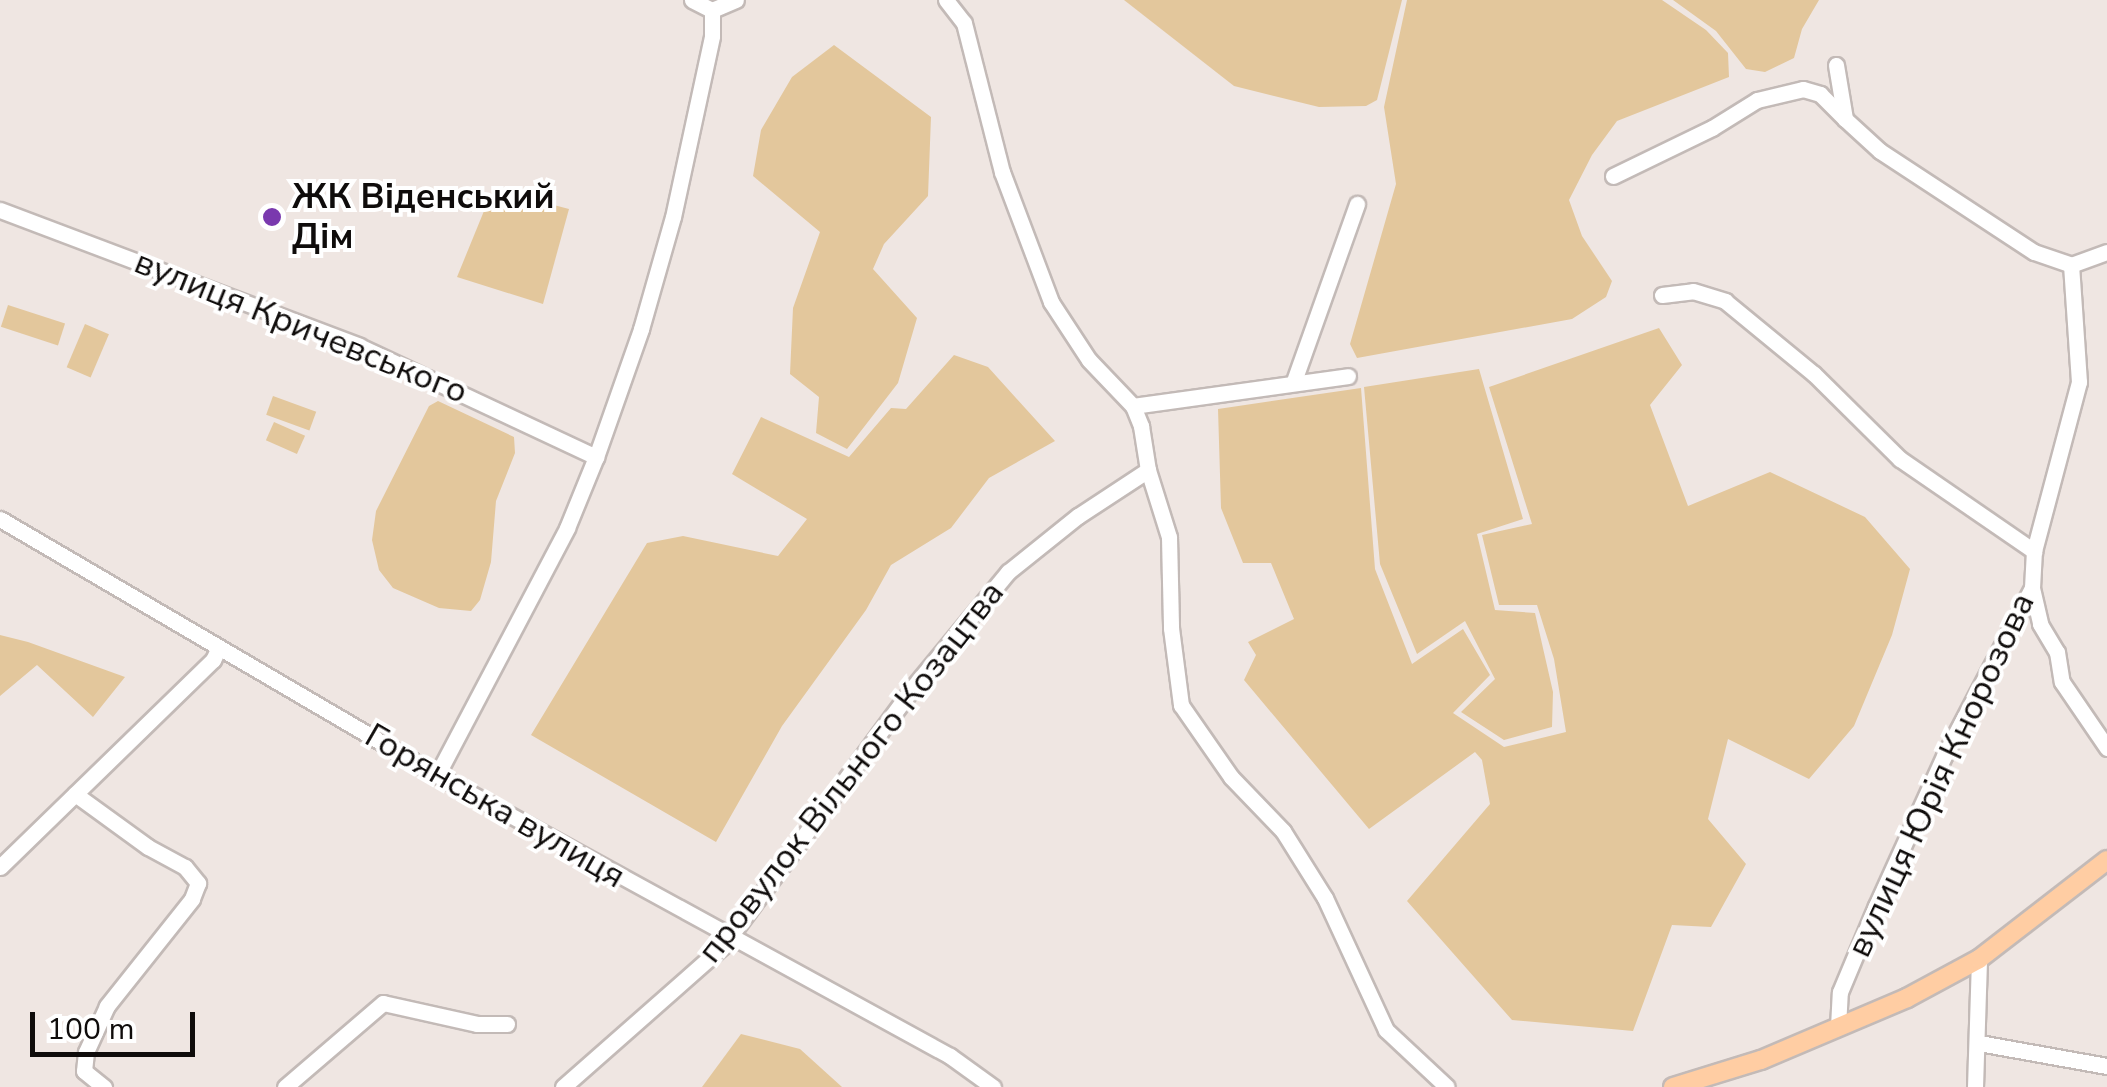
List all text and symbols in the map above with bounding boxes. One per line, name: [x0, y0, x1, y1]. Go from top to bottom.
place label: ЖК Віденський Дім: [292, 176, 555, 258]
marker: ЖК Віденський Дім: [261, 206, 283, 228]
street label: вулиця Кричевського: [128, 241, 474, 413]
street label: провулок Вільного Козацтва: [689, 573, 1013, 971]
street label: вулиця Юрія Кнорозова: [1838, 586, 2044, 964]
street label: Горянська вулиця: [358, 715, 632, 897]
scale bar: [35, 992, 200, 1054]
text: 100 m: [47, 1009, 134, 1050]

